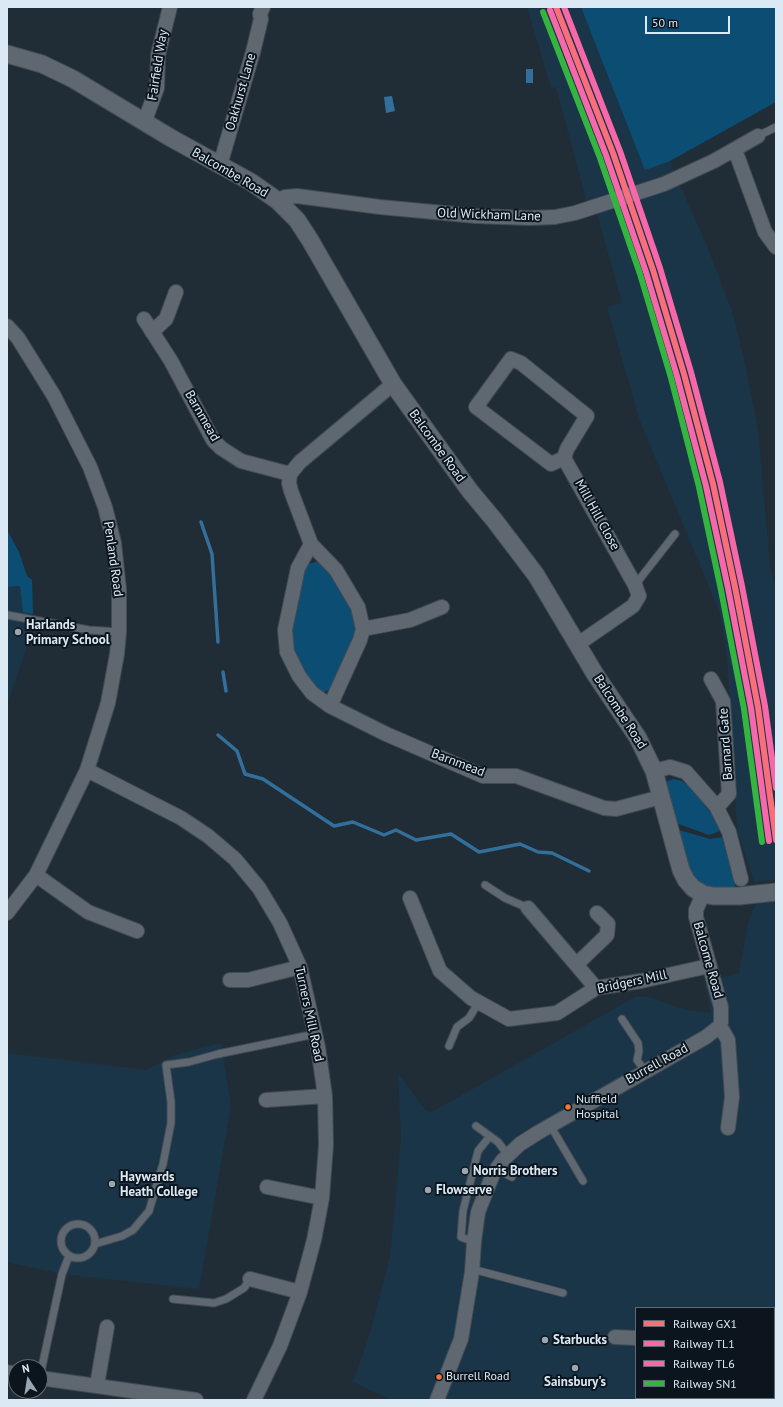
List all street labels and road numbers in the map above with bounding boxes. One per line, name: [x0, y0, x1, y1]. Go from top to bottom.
street label: Fairfield Way: [145, 28, 171, 102]
street label: Oakhurst Lane: [222, 51, 260, 133]
street label: Balcombe Road: [189, 145, 271, 201]
street label: Old Wickham Lane: [437, 205, 541, 225]
street label: Barnmead: [181, 388, 223, 444]
street label: Balcombe Road: [406, 407, 468, 485]
street label: Mill Hill Close: [571, 477, 623, 553]
street label: Penland Road: [100, 520, 126, 598]
street label: Balcombe Road: [590, 672, 650, 752]
street label: Barnard Gate: [716, 707, 736, 781]
street label: Barnmead: [429, 746, 487, 780]
street label: Balcome Road: [690, 920, 726, 1000]
street label: Turners Mill Road: [291, 965, 327, 1063]
street label: Bridgers Mill: [596, 967, 668, 997]
street label: Burrell Road: [623, 1041, 691, 1087]

